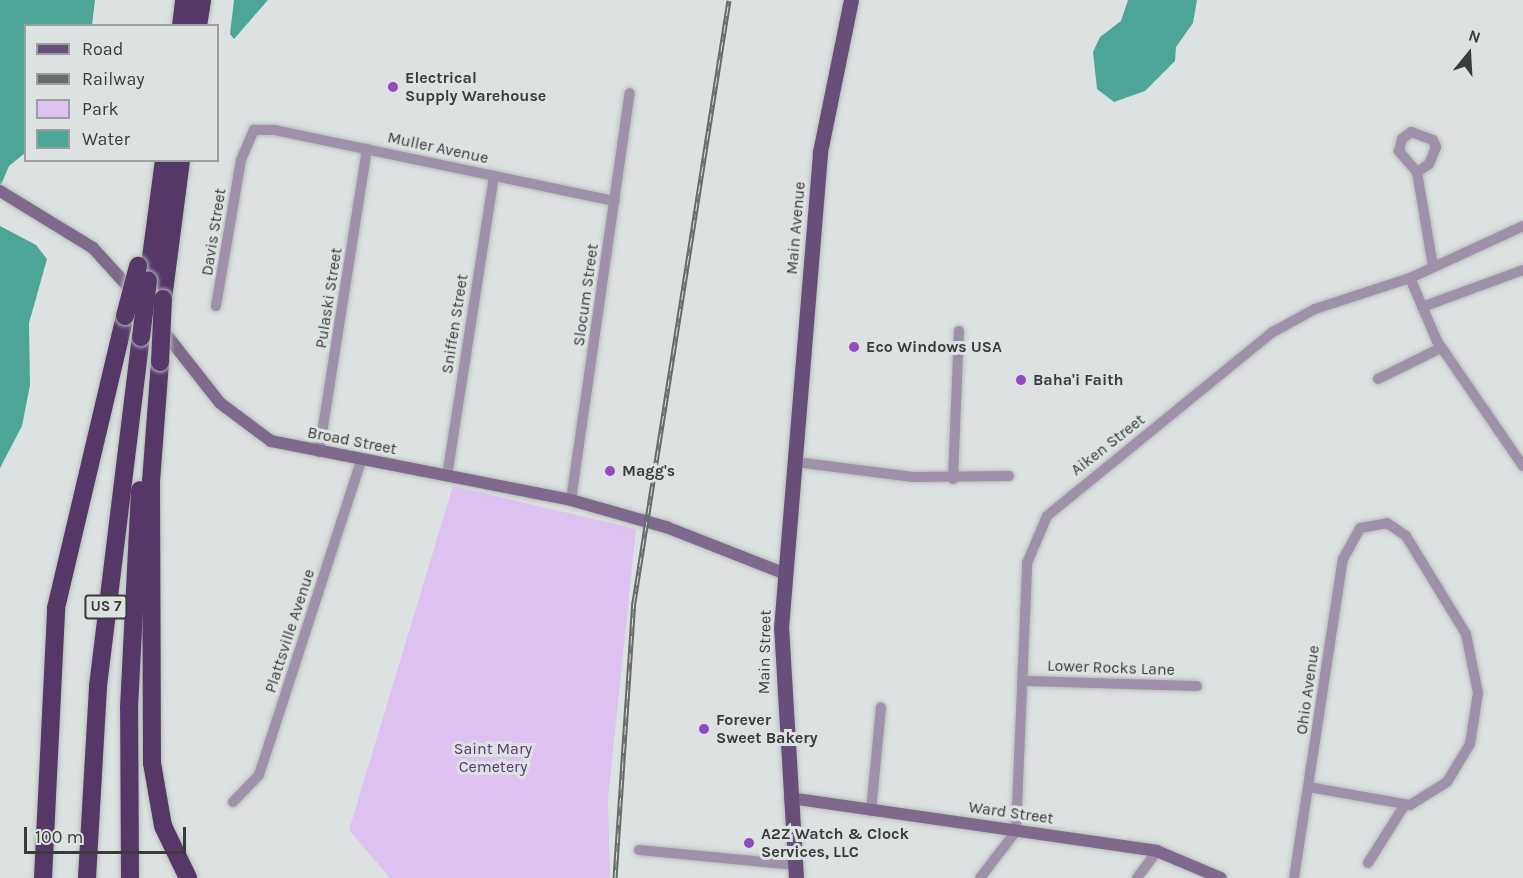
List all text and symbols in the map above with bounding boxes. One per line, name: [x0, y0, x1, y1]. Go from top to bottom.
legend: [24, 24, 219, 162]
north arrow: [1439, 24, 1499, 84]
text: N: [1466, 26, 1483, 47]
text: Road: [82, 38, 123, 60]
text: Railway: [82, 68, 145, 90]
place label: Electrical Supply Warehouse: [405, 68, 546, 106]
marker: Electrical Supply Warehouse: [386, 80, 400, 94]
text: Park: [82, 98, 119, 120]
text: Water: [82, 128, 130, 150]
street label: Muller Avenue: [386, 128, 490, 168]
street label: Main Avenue: [782, 181, 810, 275]
street label: Davis Street: [198, 187, 230, 277]
street label: Slocum Street: [569, 242, 603, 348]
street label: Pulaski Street: [312, 246, 346, 350]
street label: Sniffen Street: [438, 273, 472, 375]
place label: Eco Windows USA: [866, 337, 1002, 357]
marker: Eco Windows USA: [847, 340, 861, 354]
place label: Baha'i Faith: [1033, 370, 1123, 390]
marker: Baha'i Faith: [1014, 373, 1028, 387]
street label: Aiken Street: [1067, 410, 1149, 480]
street label: Broad Street: [306, 423, 398, 459]
place label: Magg's: [622, 461, 675, 481]
marker: Magg's: [603, 464, 617, 478]
street label: Plattsville Avenue: [261, 567, 319, 695]
road number: US 7: [84, 595, 128, 619]
street label: Main Street: [755, 610, 775, 694]
street label: Ohio Avenue: [1292, 644, 1324, 736]
street label: Lower Rocks Lane: [1047, 656, 1175, 680]
place label: Forever Sweet Bakery: [716, 710, 818, 748]
marker: Forever Sweet Bakery: [697, 722, 711, 736]
park label: Saint Mary Cemetery: [454, 739, 532, 777]
street label: Ward Street: [967, 798, 1055, 828]
scale bar: [27, 815, 189, 853]
place label: A2Z Watch & Clock Services, LLC: [761, 824, 909, 862]
text: 100 m: [35, 826, 83, 848]
marker: A2Z Watch & Clock Services, LLC: [742, 836, 756, 850]

